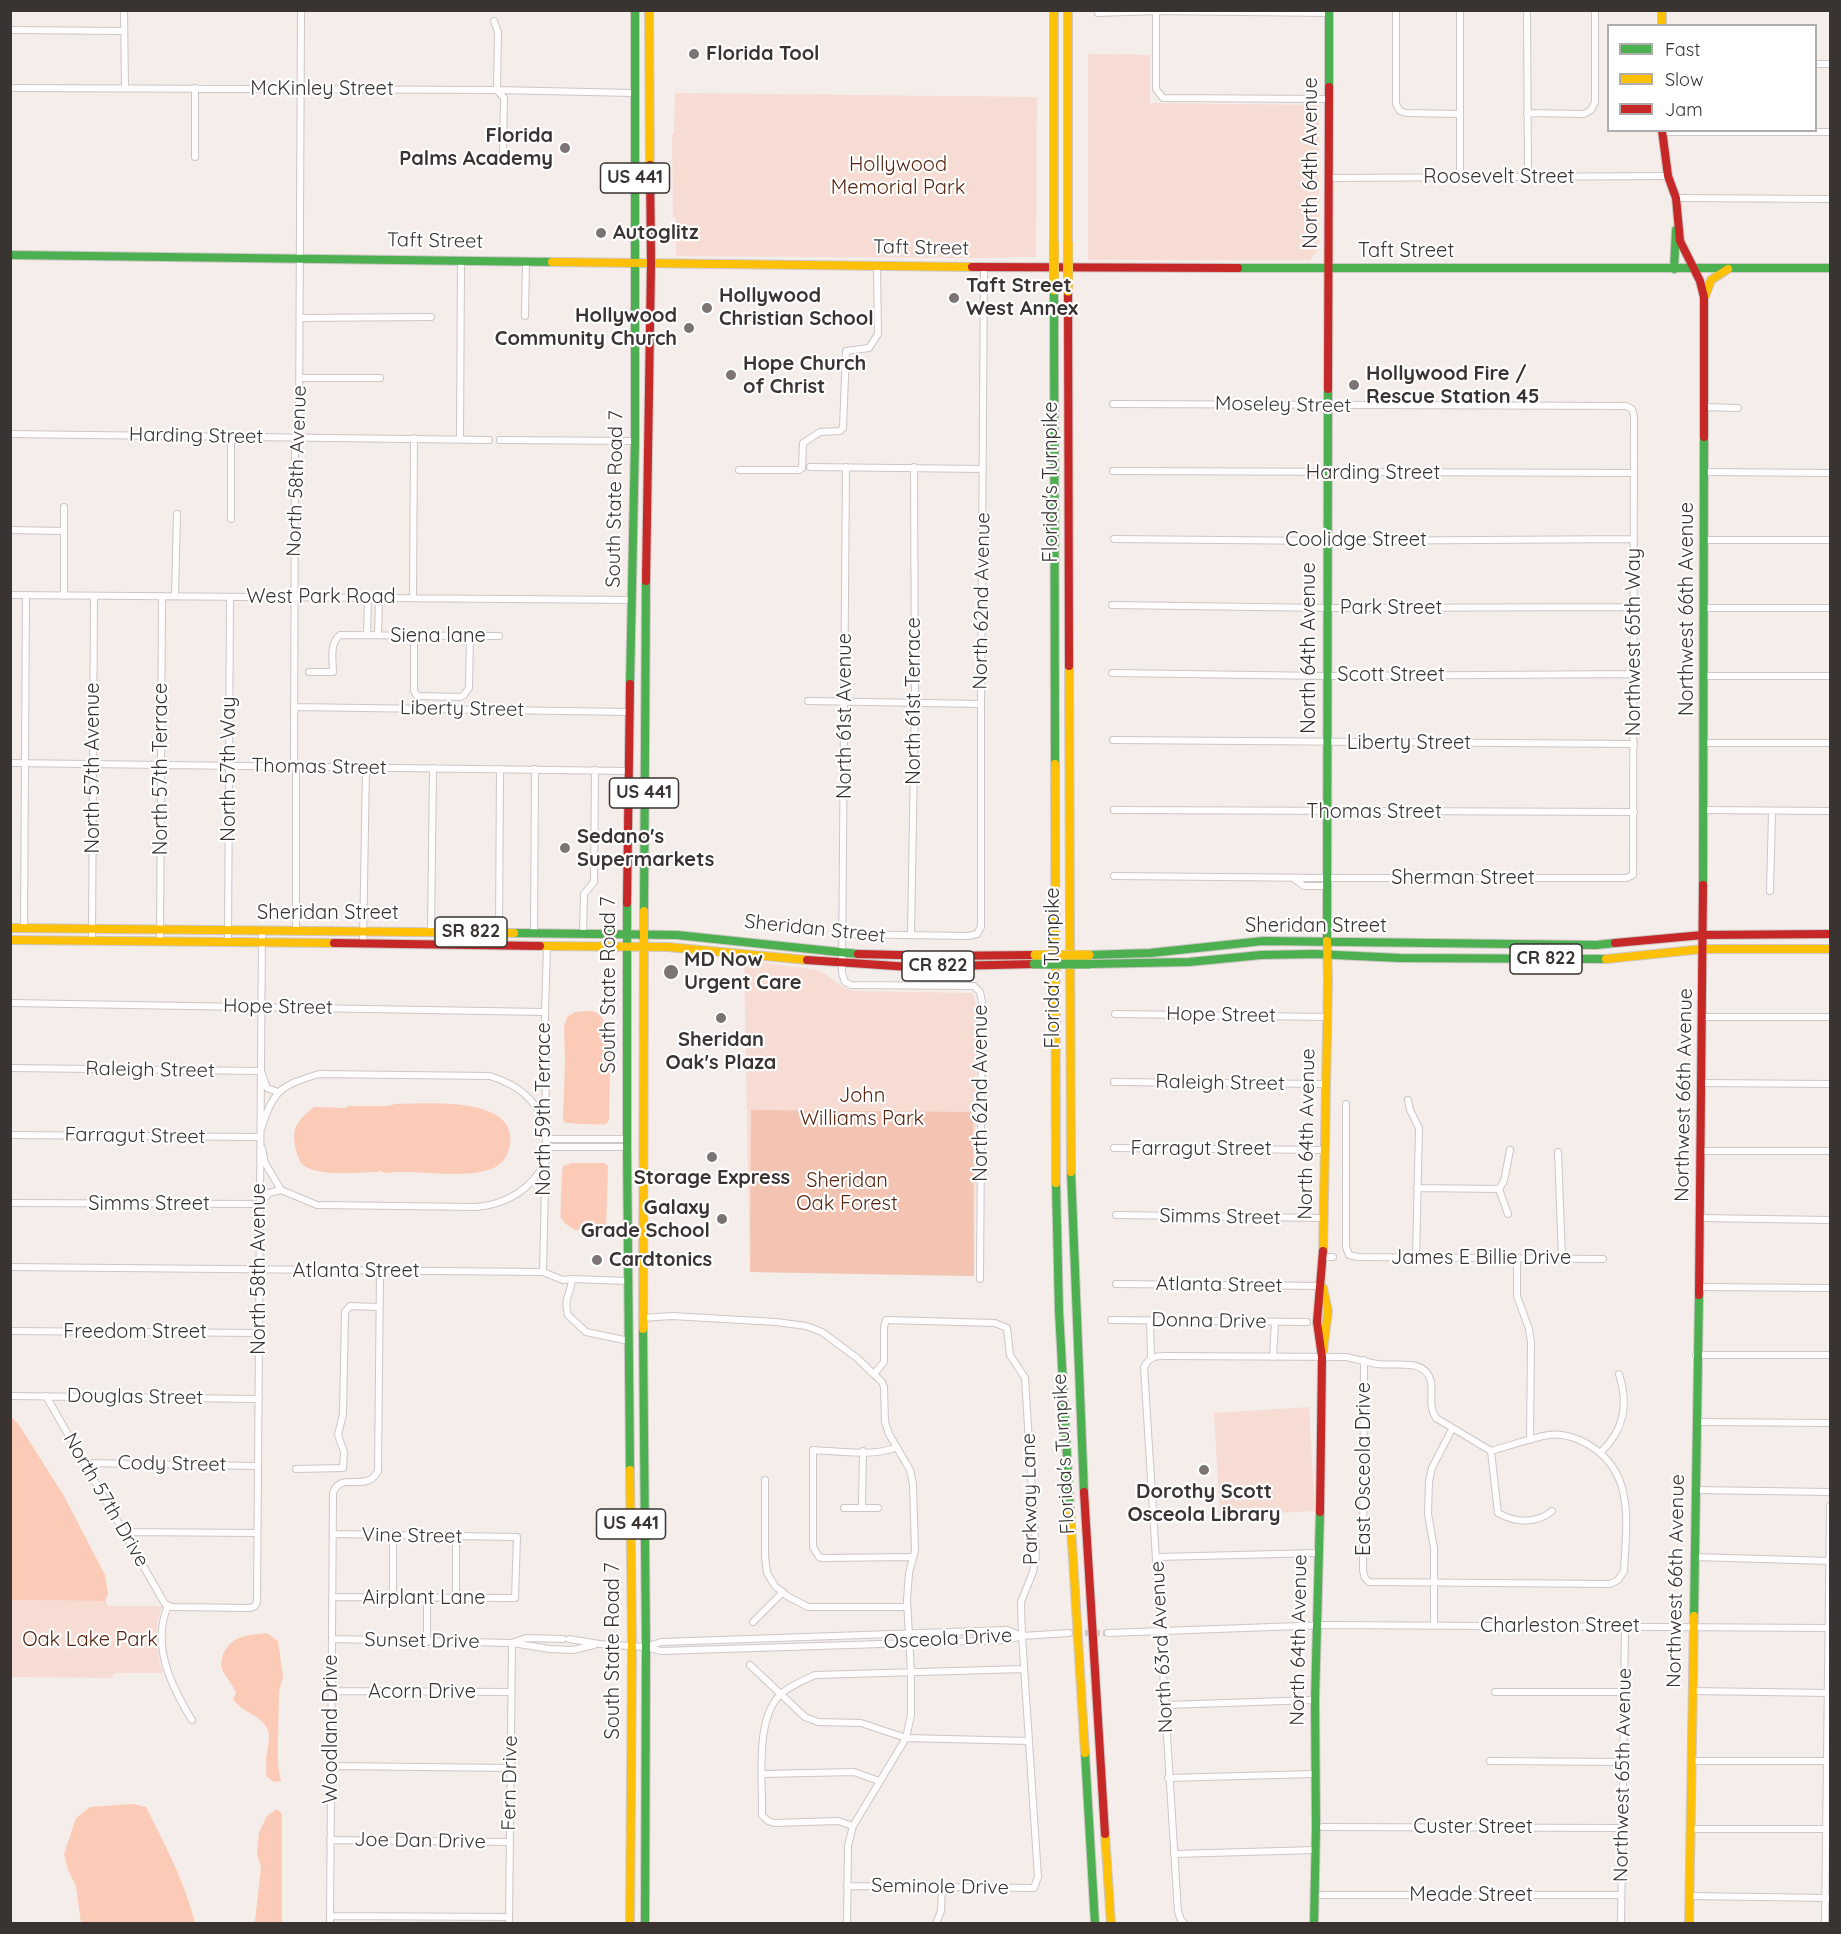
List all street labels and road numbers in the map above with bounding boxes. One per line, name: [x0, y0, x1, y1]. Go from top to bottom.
street label: McKinley Street: [250, 77, 394, 101]
street label: North 64th Avenue: [1299, 77, 1323, 249]
road number: US 441: [600, 163, 670, 193]
street label: Roosevelt Street: [1423, 165, 1575, 189]
street label: Taft Street: [387, 228, 483, 254]
street label: Taft Street: [873, 235, 969, 261]
street label: Taft Street: [1358, 239, 1454, 263]
street label: North 58th Avenue: [282, 385, 312, 557]
street label: Moseley Street: [1215, 392, 1351, 418]
street label: Florida's Turnpike: [1039, 402, 1063, 562]
street label: South State Road 7: [601, 410, 629, 588]
street label: Harding Street: [129, 423, 263, 449]
street label: Harding Street: [1306, 461, 1440, 485]
street label: Northwest 66th Avenue: [1675, 502, 1699, 716]
street label: North 62nd Avenue: [968, 512, 996, 690]
street label: Coolidge Street: [1285, 528, 1427, 552]
street label: Northwest 65th Way: [1622, 548, 1646, 736]
street label: North 64th Avenue: [1297, 562, 1321, 734]
street label: West Park Road: [246, 585, 396, 609]
street label: Park Street: [1340, 596, 1442, 620]
street label: North 61st Terrace: [902, 617, 926, 785]
street label: Siena lane: [390, 624, 486, 648]
street label: North 61st Avenue: [833, 633, 857, 799]
street label: Scott Street: [1337, 663, 1445, 687]
street label: North 57th Avenue: [81, 682, 105, 854]
street label: North 57th Terrace: [149, 683, 173, 855]
street label: North 57th Way: [217, 696, 241, 842]
street label: Liberty Street: [400, 696, 524, 722]
street label: Liberty Street: [1347, 731, 1471, 755]
street label: Thomas Street: [251, 754, 387, 780]
road number: US 441: [610, 778, 678, 808]
street label: Thomas Street: [1306, 800, 1442, 824]
street label: Sherman Street: [1391, 866, 1535, 890]
street label: Florida's Turnpike: [1041, 888, 1065, 1048]
street label: South State Road 7: [597, 896, 621, 1074]
street label: Sheridan Street: [257, 901, 399, 925]
street label: Sheridan Street: [743, 910, 887, 948]
street label: Sheridan Street: [1245, 914, 1387, 938]
road number: SR 822: [435, 917, 507, 947]
road number: CR 822: [1510, 944, 1582, 974]
road number: CR 822: [902, 951, 974, 981]
street label: Northwest 66th Avenue: [1670, 988, 1698, 1202]
street label: Hope Street: [223, 994, 333, 1020]
street label: Hope Street: [1166, 1002, 1276, 1028]
street label: North 62nd Avenue: [969, 1004, 993, 1182]
street label: North 59th Terrace: [532, 1022, 556, 1196]
street label: North 64th Avenue: [1294, 1048, 1320, 1220]
street label: Raleigh Street: [85, 1057, 215, 1083]
street label: Raleigh Street: [1155, 1070, 1285, 1096]
street label: Farragut Street: [64, 1123, 206, 1149]
street label: Farragut Street: [1131, 1137, 1271, 1161]
street label: North 58th Avenue: [247, 1183, 271, 1355]
street label: Simms Street: [88, 1192, 210, 1216]
street label: Simms Street: [1159, 1204, 1281, 1230]
street label: James E Billie Drive: [1391, 1246, 1571, 1270]
street label: Atlanta Street: [293, 1259, 419, 1283]
street label: Atlanta Street: [1155, 1272, 1283, 1298]
street label: Donna Drive: [1151, 1308, 1267, 1334]
street label: Freedom Street: [63, 1320, 207, 1344]
street label: Florida's Turnpike: [1048, 1373, 1080, 1535]
street label: East Osceola Drive: [1352, 1382, 1376, 1556]
street label: Douglas Street: [67, 1384, 203, 1410]
street label: North 57th Drive: [58, 1429, 154, 1571]
street label: Parkway Lane: [1017, 1433, 1043, 1565]
street label: Cody Street: [117, 1451, 227, 1477]
street label: Northwest 66th Avenue: [1662, 1474, 1690, 1688]
road number: US 441: [596, 1509, 666, 1539]
street label: Vine Street: [362, 1523, 462, 1549]
street label: North 64th Avenue: [1286, 1554, 1312, 1726]
street label: North 63rd Avenue: [1146, 1560, 1178, 1734]
street label: South State Road 7: [601, 1562, 625, 1740]
street label: Airplant Lane: [362, 1586, 486, 1610]
street label: Charleston Street: [1480, 1614, 1640, 1638]
street label: Osceola Drive: [883, 1624, 1013, 1654]
street label: Sunset Drive: [364, 1628, 480, 1654]
street label: Woodland Drive: [319, 1654, 343, 1804]
street label: Northwest 65th Avenue: [1609, 1668, 1637, 1882]
street label: Acorn Drive: [368, 1680, 476, 1704]
street label: Fern Drive: [497, 1735, 523, 1831]
street label: Custer Street: [1413, 1815, 1533, 1839]
street label: Joe Dan Drive: [354, 1828, 486, 1854]
street label: Seminole Drive: [871, 1874, 1009, 1900]
street label: Meade Street: [1409, 1883, 1533, 1907]

